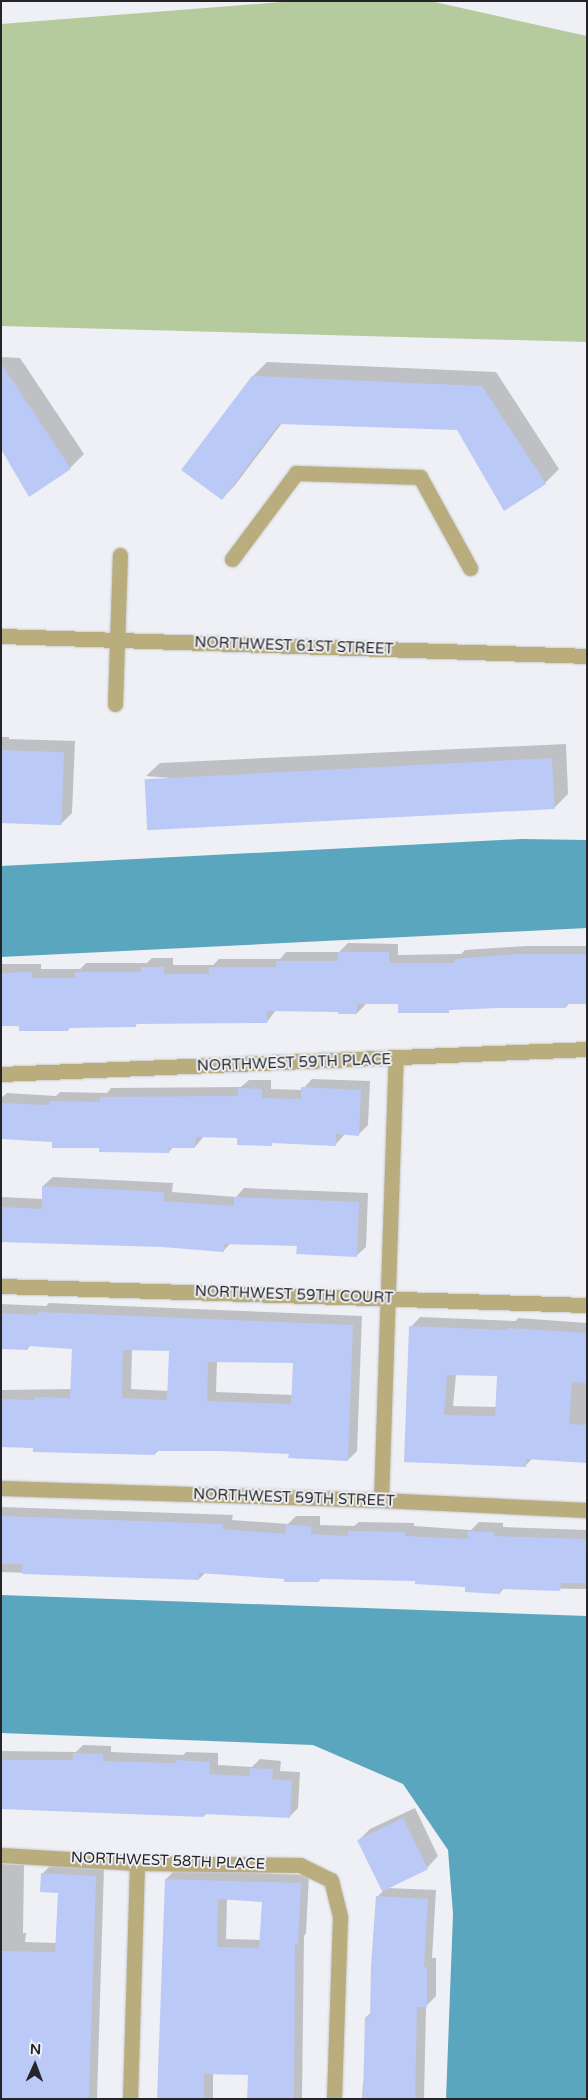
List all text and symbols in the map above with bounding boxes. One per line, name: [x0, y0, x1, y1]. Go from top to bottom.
street label: NORTHWEST 61ST STREET: [194, 634, 394, 658]
street label: NORTHWEST 59TH PLACE: [197, 1051, 391, 1075]
street label: NORTHWEST 59TH COURT: [194, 1283, 394, 1307]
street label: NORTHWEST 59TH STREET: [193, 1485, 395, 1511]
street label: NORTHWEST 58TH PLACE: [71, 1849, 265, 1873]
north arrow: [10, 2040, 60, 2090]
text: N: [30, 2041, 41, 2058]

